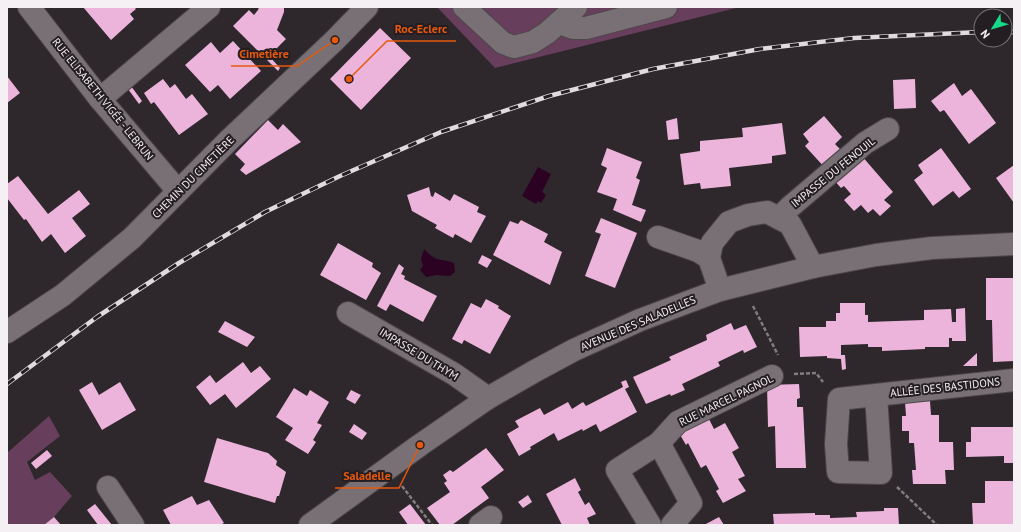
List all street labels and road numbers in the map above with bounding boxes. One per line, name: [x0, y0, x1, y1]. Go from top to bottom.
street label: RUE ELISABETH VIGÉE - LEBRUN: [49, 35, 157, 163]
street label: CHEMIN DU CIMETIÈRE: [149, 133, 237, 221]
street label: IMPASSE DU FENOUIL: [788, 134, 878, 210]
street label: AVENUE DES SALADELLES: [578, 292, 698, 354]
street label: IMPASSE DU THYM: [377, 325, 461, 383]
street label: RUE MARCEL PAGNOL: [677, 371, 776, 429]
street label: ALLÉE DES BASTIDONS: [889, 374, 1001, 400]

